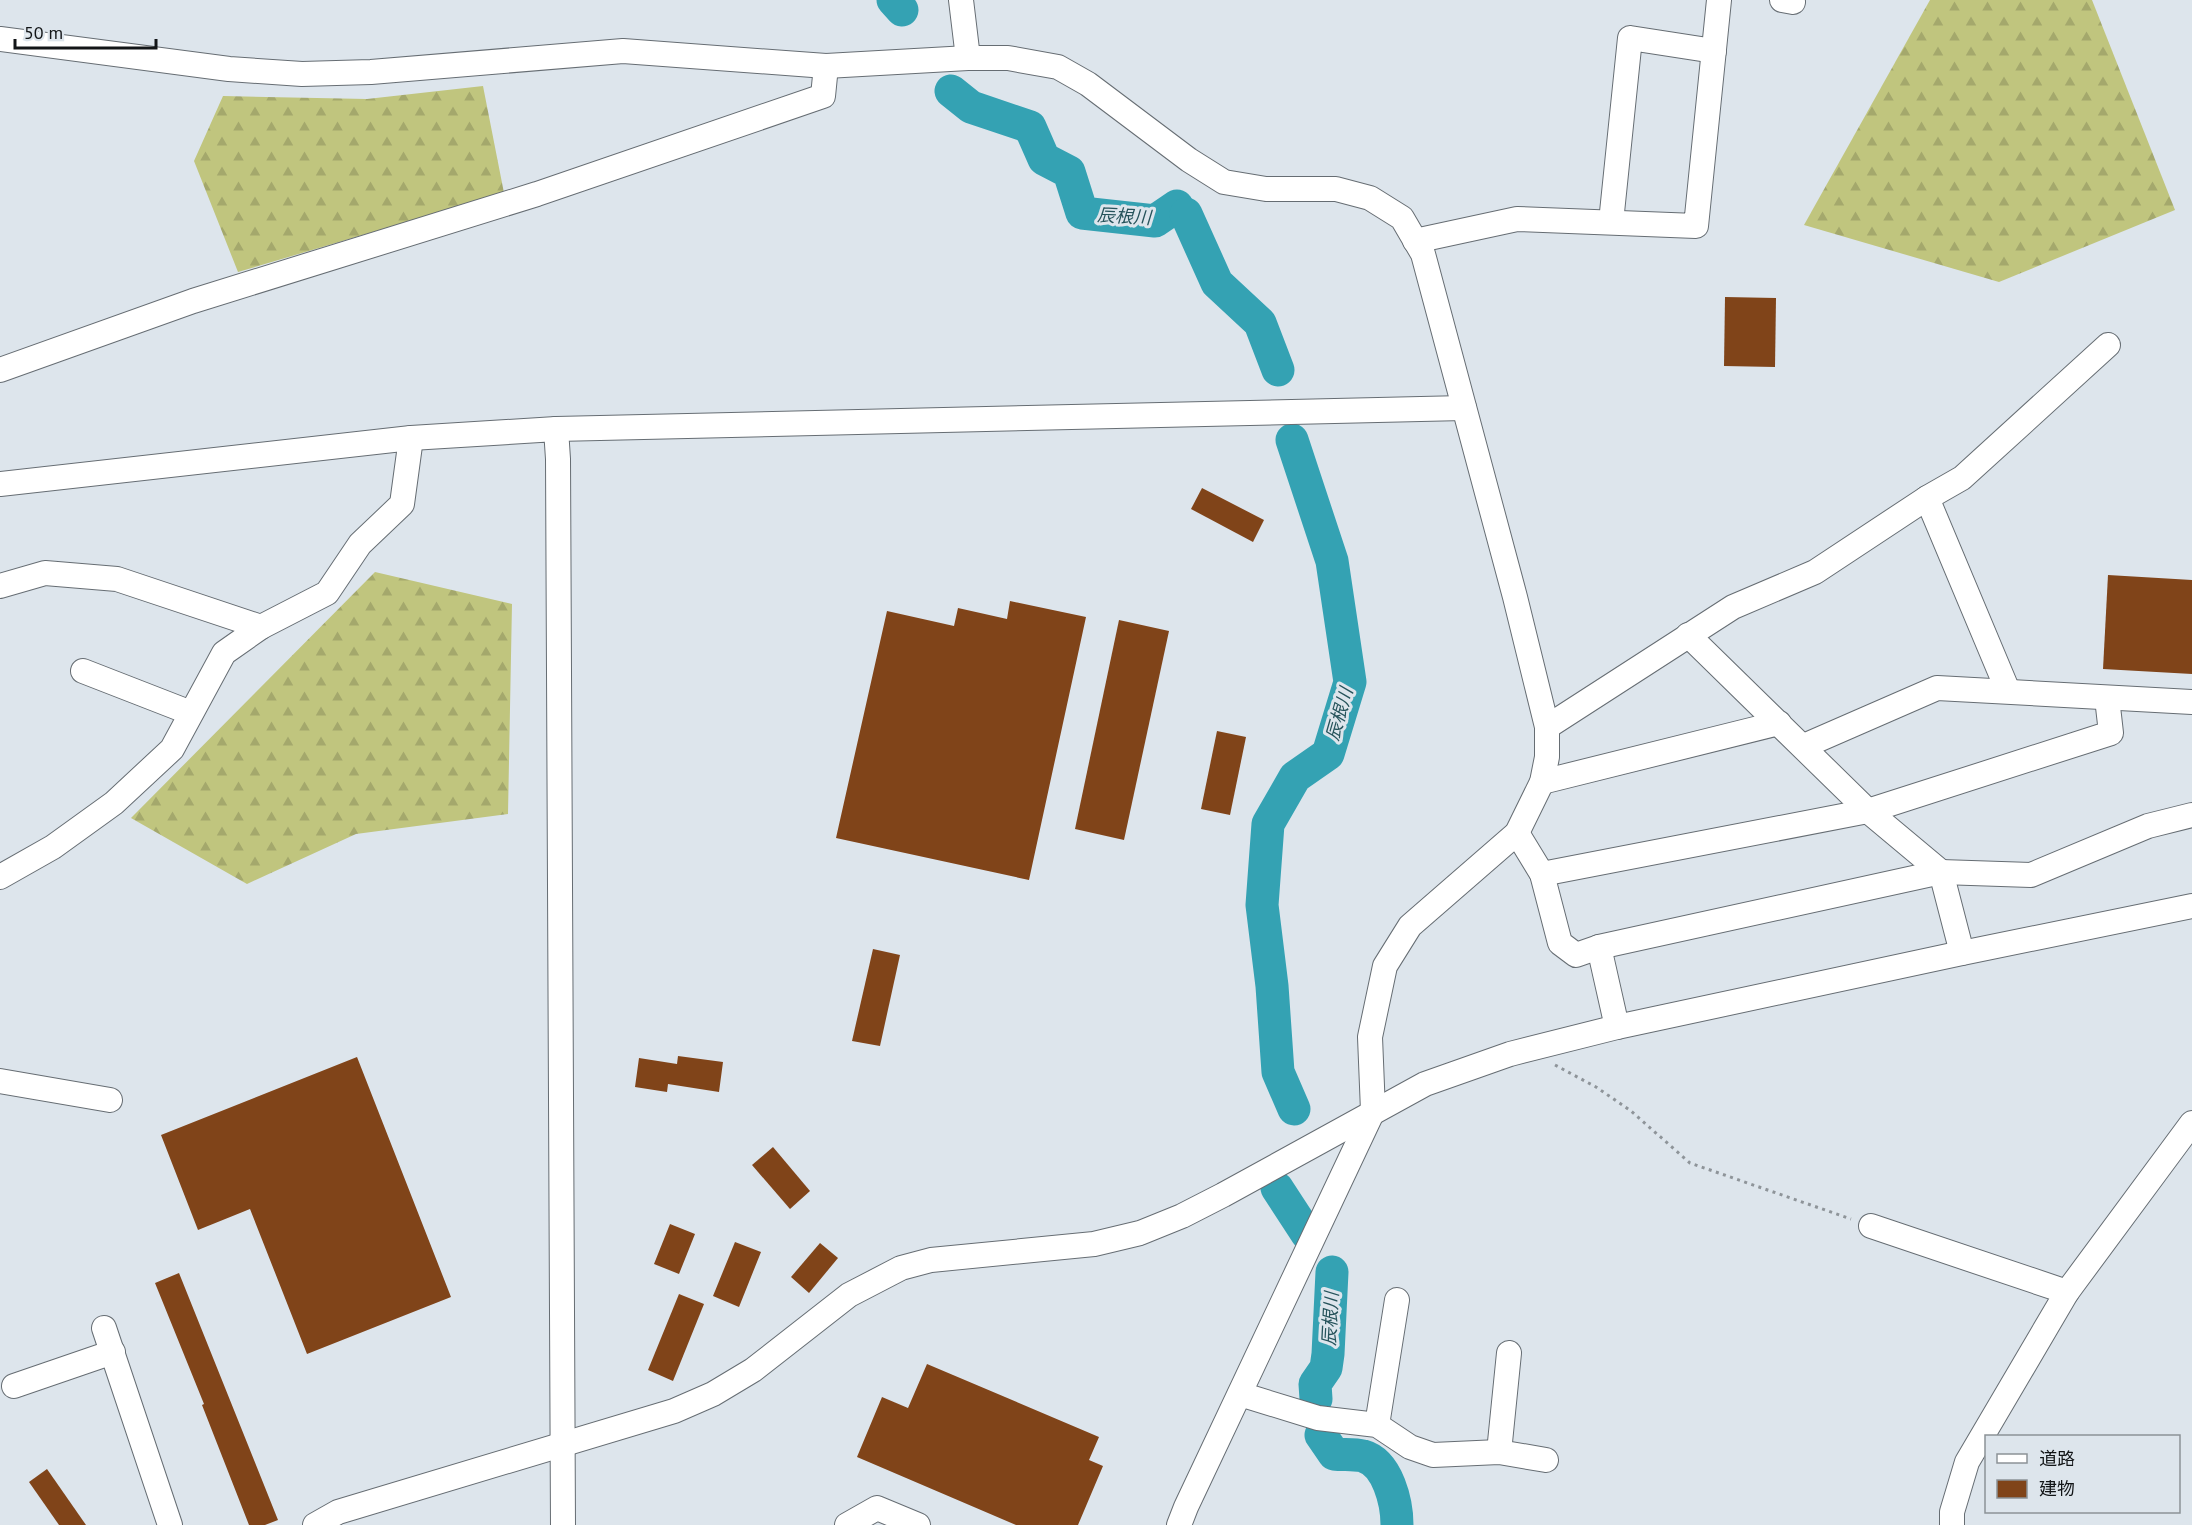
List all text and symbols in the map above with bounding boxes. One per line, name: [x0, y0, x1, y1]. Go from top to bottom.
scale bar: [15, 12, 156, 50]
text: 50 m: [24, 21, 63, 44]
water label: 辰根川: [1096, 203, 1154, 229]
water label: 辰根川: [1321, 683, 1358, 743]
water label: 辰根川: [1317, 1289, 1343, 1347]
legend: [1985, 1435, 2180, 1513]
text: 道路: [2039, 1447, 2075, 1470]
text: 建物: [2039, 1477, 2075, 1500]

